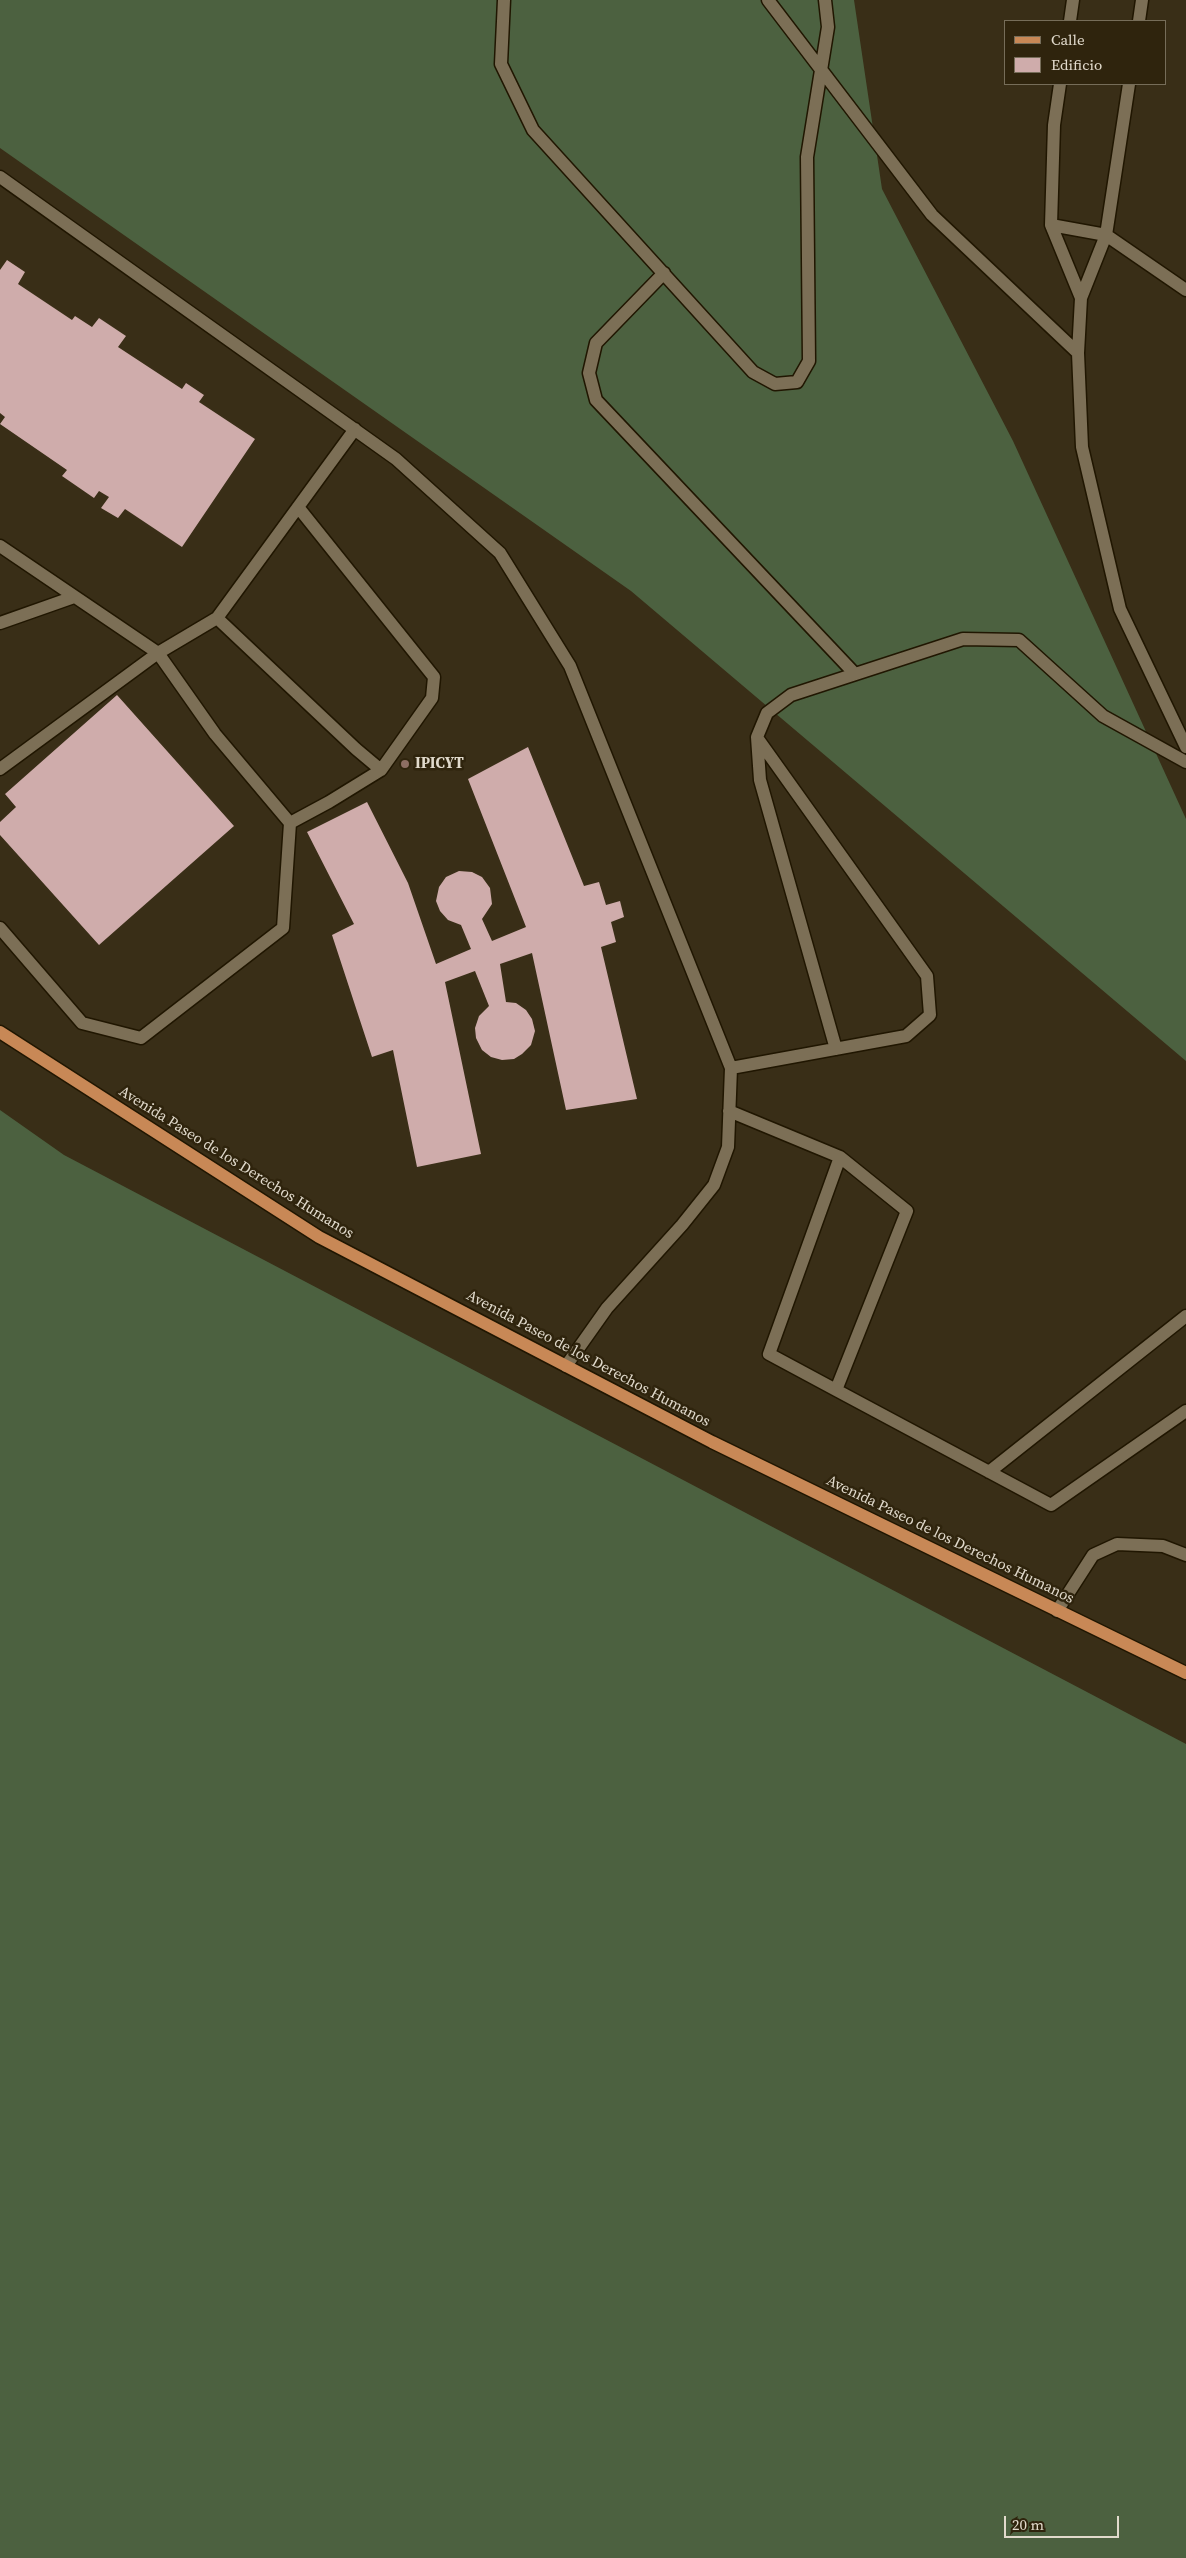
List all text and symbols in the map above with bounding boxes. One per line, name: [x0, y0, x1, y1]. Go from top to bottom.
legend: [1004, 20, 1166, 85]
text: Calle: [1051, 29, 1085, 50]
text: Edificio: [1051, 54, 1102, 75]
place label: IPICYT: [415, 755, 464, 773]
marker: IPICYT: [399, 758, 411, 770]
street label: Avenida Paseo de los Derechos Humanos: [115, 1083, 357, 1243]
street label: Avenida Paseo de los Derechos Humanos: [463, 1287, 713, 1431]
street label: Avenida Paseo de los Derechos Humanos: [823, 1472, 1077, 1608]
scale bar: [1006, 2506, 1121, 2538]
text: 20 m: [1012, 2514, 1044, 2535]

